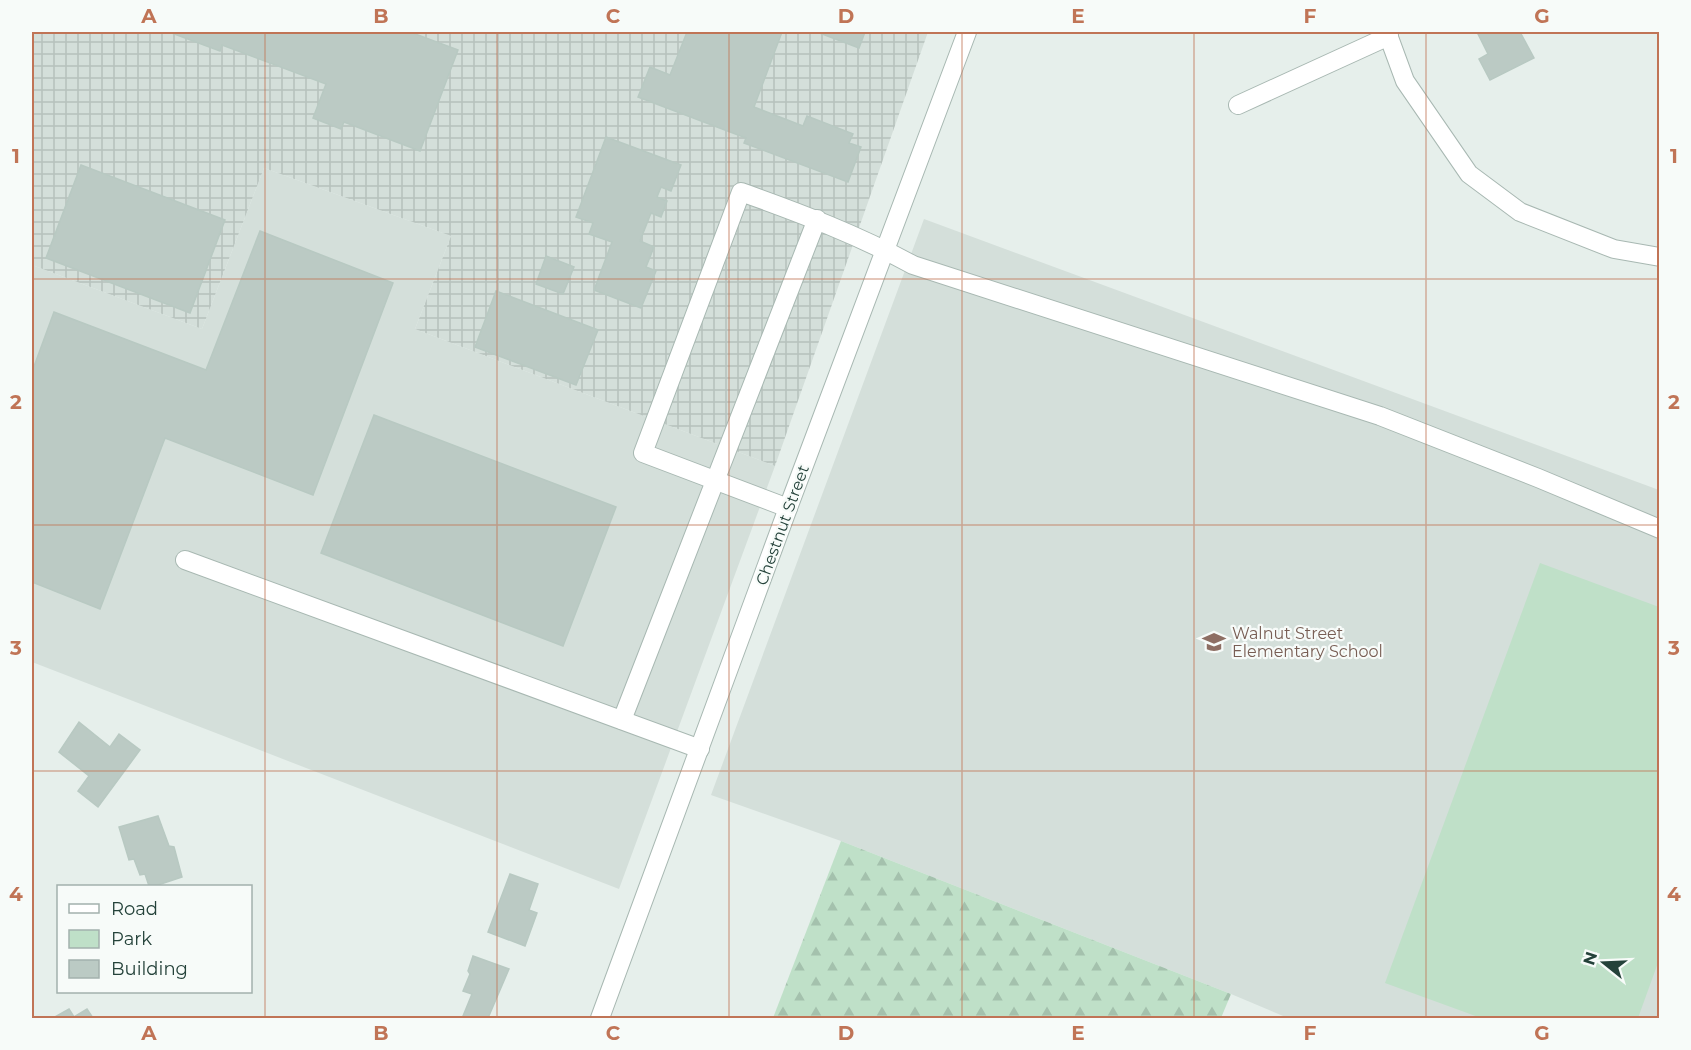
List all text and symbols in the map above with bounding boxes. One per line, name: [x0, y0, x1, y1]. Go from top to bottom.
text: A: [140, 4, 157, 28]
text: B: [373, 4, 389, 28]
text: C: [606, 4, 621, 28]
text: D: [838, 4, 854, 28]
text: E: [1071, 4, 1085, 28]
text: F: [1304, 4, 1317, 28]
text: G: [1534, 4, 1550, 28]
text: 1: [12, 144, 20, 168]
text: 1: [1670, 144, 1678, 168]
text: 2: [10, 390, 22, 414]
text: 2: [1668, 390, 1680, 414]
street label: Chestnut Street: [752, 462, 813, 588]
place label: Walnut Street Elementary School: [1232, 624, 1383, 661]
school or university icon: Walnut Street Elementary School: [1201, 629, 1227, 655]
text: 3: [9, 636, 22, 660]
text: 3: [1667, 636, 1680, 660]
text: 4: [9, 882, 23, 906]
text: 4: [1667, 882, 1681, 906]
legend: [57, 885, 252, 993]
text: Road: [111, 898, 158, 920]
text: Park: [111, 928, 152, 950]
north arrow: [1574, 933, 1634, 993]
text: N: [1579, 949, 1601, 968]
text: Building: [111, 958, 188, 980]
text: A: [140, 1021, 157, 1045]
text: B: [373, 1021, 389, 1045]
text: C: [606, 1021, 621, 1045]
text: D: [838, 1021, 854, 1045]
text: E: [1071, 1021, 1085, 1045]
text: F: [1304, 1021, 1317, 1045]
text: G: [1534, 1021, 1550, 1045]

